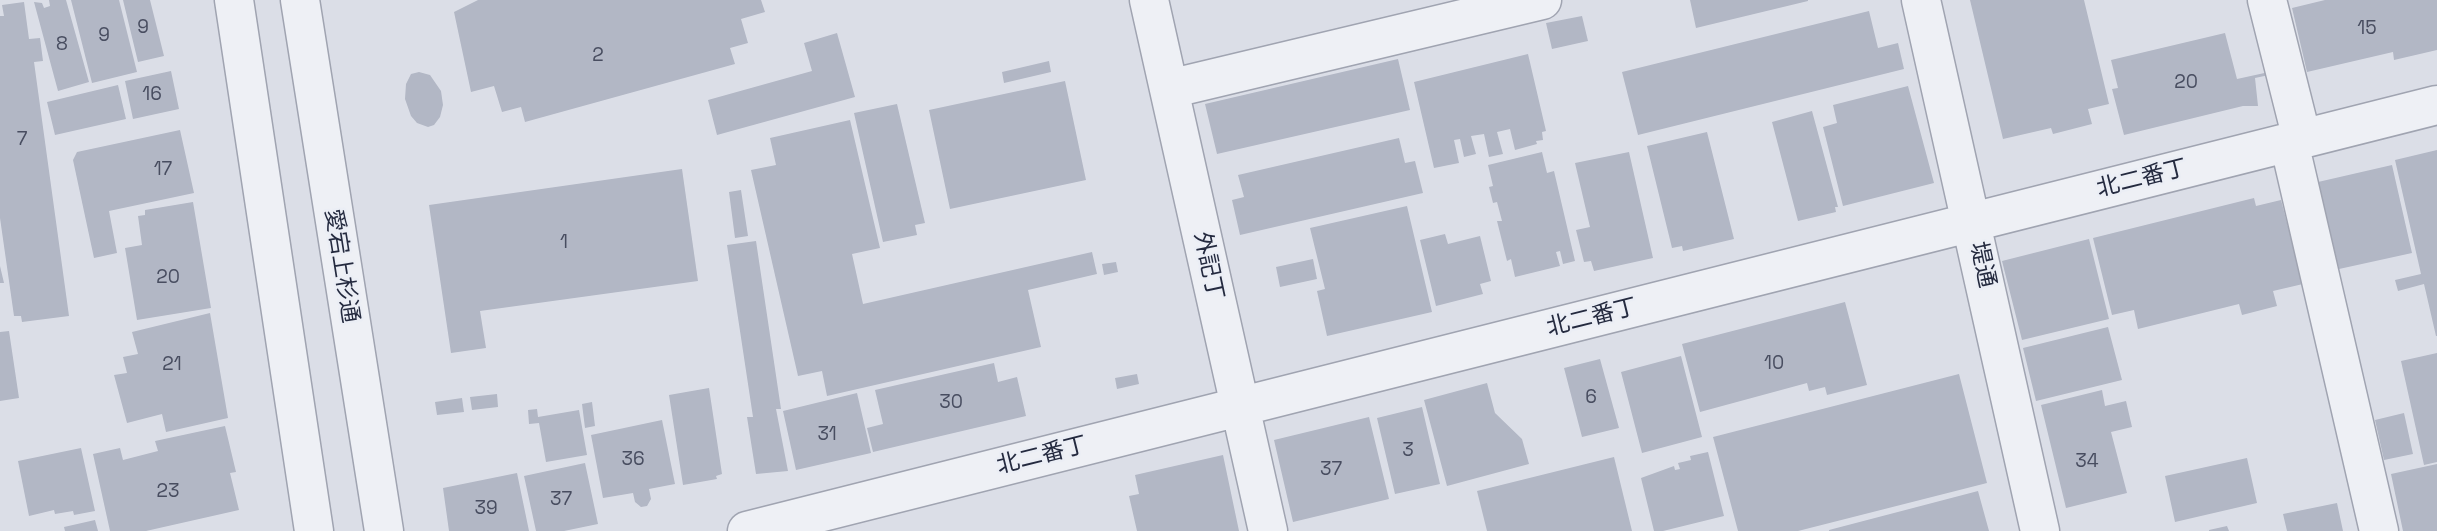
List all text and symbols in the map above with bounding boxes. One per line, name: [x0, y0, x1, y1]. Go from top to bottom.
house number: 9: [137, 17, 149, 39]
house number: 15: [2357, 18, 2377, 40]
house number: 9: [98, 25, 110, 47]
house number: 8: [56, 34, 68, 56]
house number: 2: [592, 45, 604, 67]
house number: 20: [2174, 72, 2198, 94]
house number: 16: [142, 84, 162, 106]
house number: 7: [17, 129, 27, 151]
street label: 北二番丁: [2094, 154, 2190, 204]
house number: 17: [154, 159, 172, 181]
street label: 愛宕上杉通: [318, 207, 364, 325]
street label: 外記丁: [1187, 229, 1229, 303]
house number: 1: [560, 232, 568, 254]
street label: 堤通: [1964, 240, 2000, 290]
house number: 20: [156, 267, 180, 289]
street label: 北二番丁: [1544, 293, 1640, 343]
house number: 10: [1764, 353, 1784, 375]
house number: 21: [162, 354, 182, 376]
house number: 6: [1585, 387, 1597, 409]
house number: 30: [939, 392, 963, 414]
house number: 31: [817, 424, 837, 446]
street label: 北二番丁: [994, 431, 1090, 481]
house number: 3: [1402, 440, 1414, 462]
house number: 36: [621, 449, 645, 471]
house number: 34: [2075, 451, 2099, 473]
house number: 37: [1320, 459, 1342, 481]
house number: 23: [157, 481, 179, 503]
house number: 37: [550, 489, 572, 511]
house number: 39: [474, 498, 498, 520]

